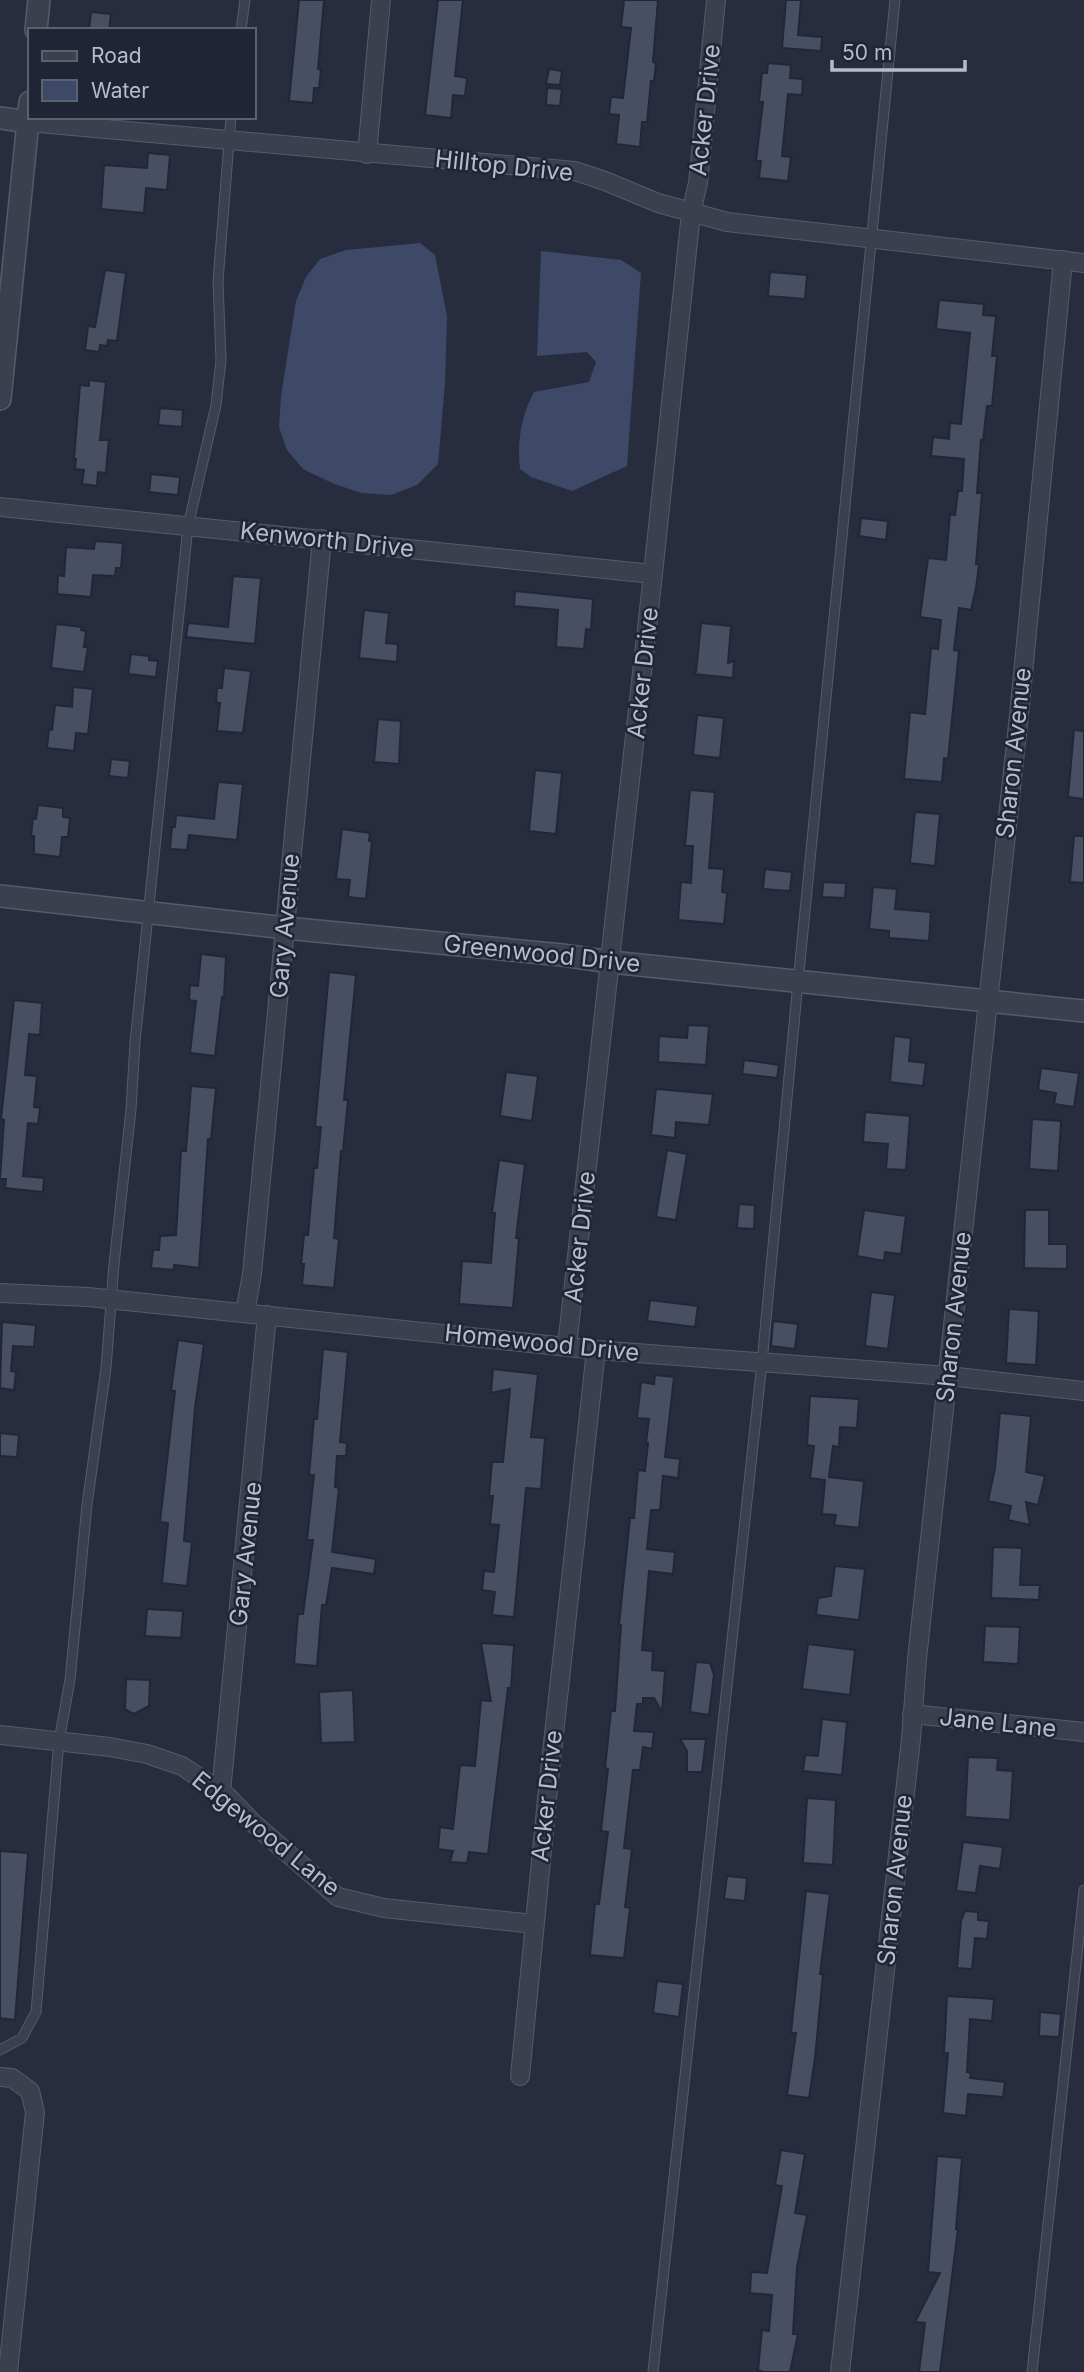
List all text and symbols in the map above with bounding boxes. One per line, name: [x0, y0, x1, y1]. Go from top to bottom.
legend: [28, 28, 256, 119]
scale bar: [832, 28, 965, 72]
text: 50 m: [842, 40, 892, 65]
text: Road: [91, 43, 142, 68]
street label: Acker Drive: [683, 43, 726, 177]
text: Water: [91, 78, 149, 103]
street label: Hilltop Drive: [434, 144, 575, 187]
street label: Kenworth Drive: [239, 516, 415, 563]
street label: Acker Drive: [621, 606, 664, 740]
street label: Sharon Avenue: [990, 666, 1037, 840]
street label: Gary Avenue: [264, 852, 305, 1000]
street label: Greenwood Drive: [442, 929, 642, 978]
street label: Acker Drive: [558, 1170, 601, 1304]
street label: Sharon Avenue: [930, 1230, 977, 1404]
street label: Homewood Drive: [443, 1318, 641, 1367]
street label: Gary Avenue: [223, 1480, 268, 1628]
street label: Jane Lane: [938, 1702, 1058, 1743]
street label: Acker Drive: [525, 1729, 568, 1863]
street label: Edgewood Lane: [186, 1765, 346, 1902]
street label: Sharon Avenue: [871, 1793, 918, 1967]

